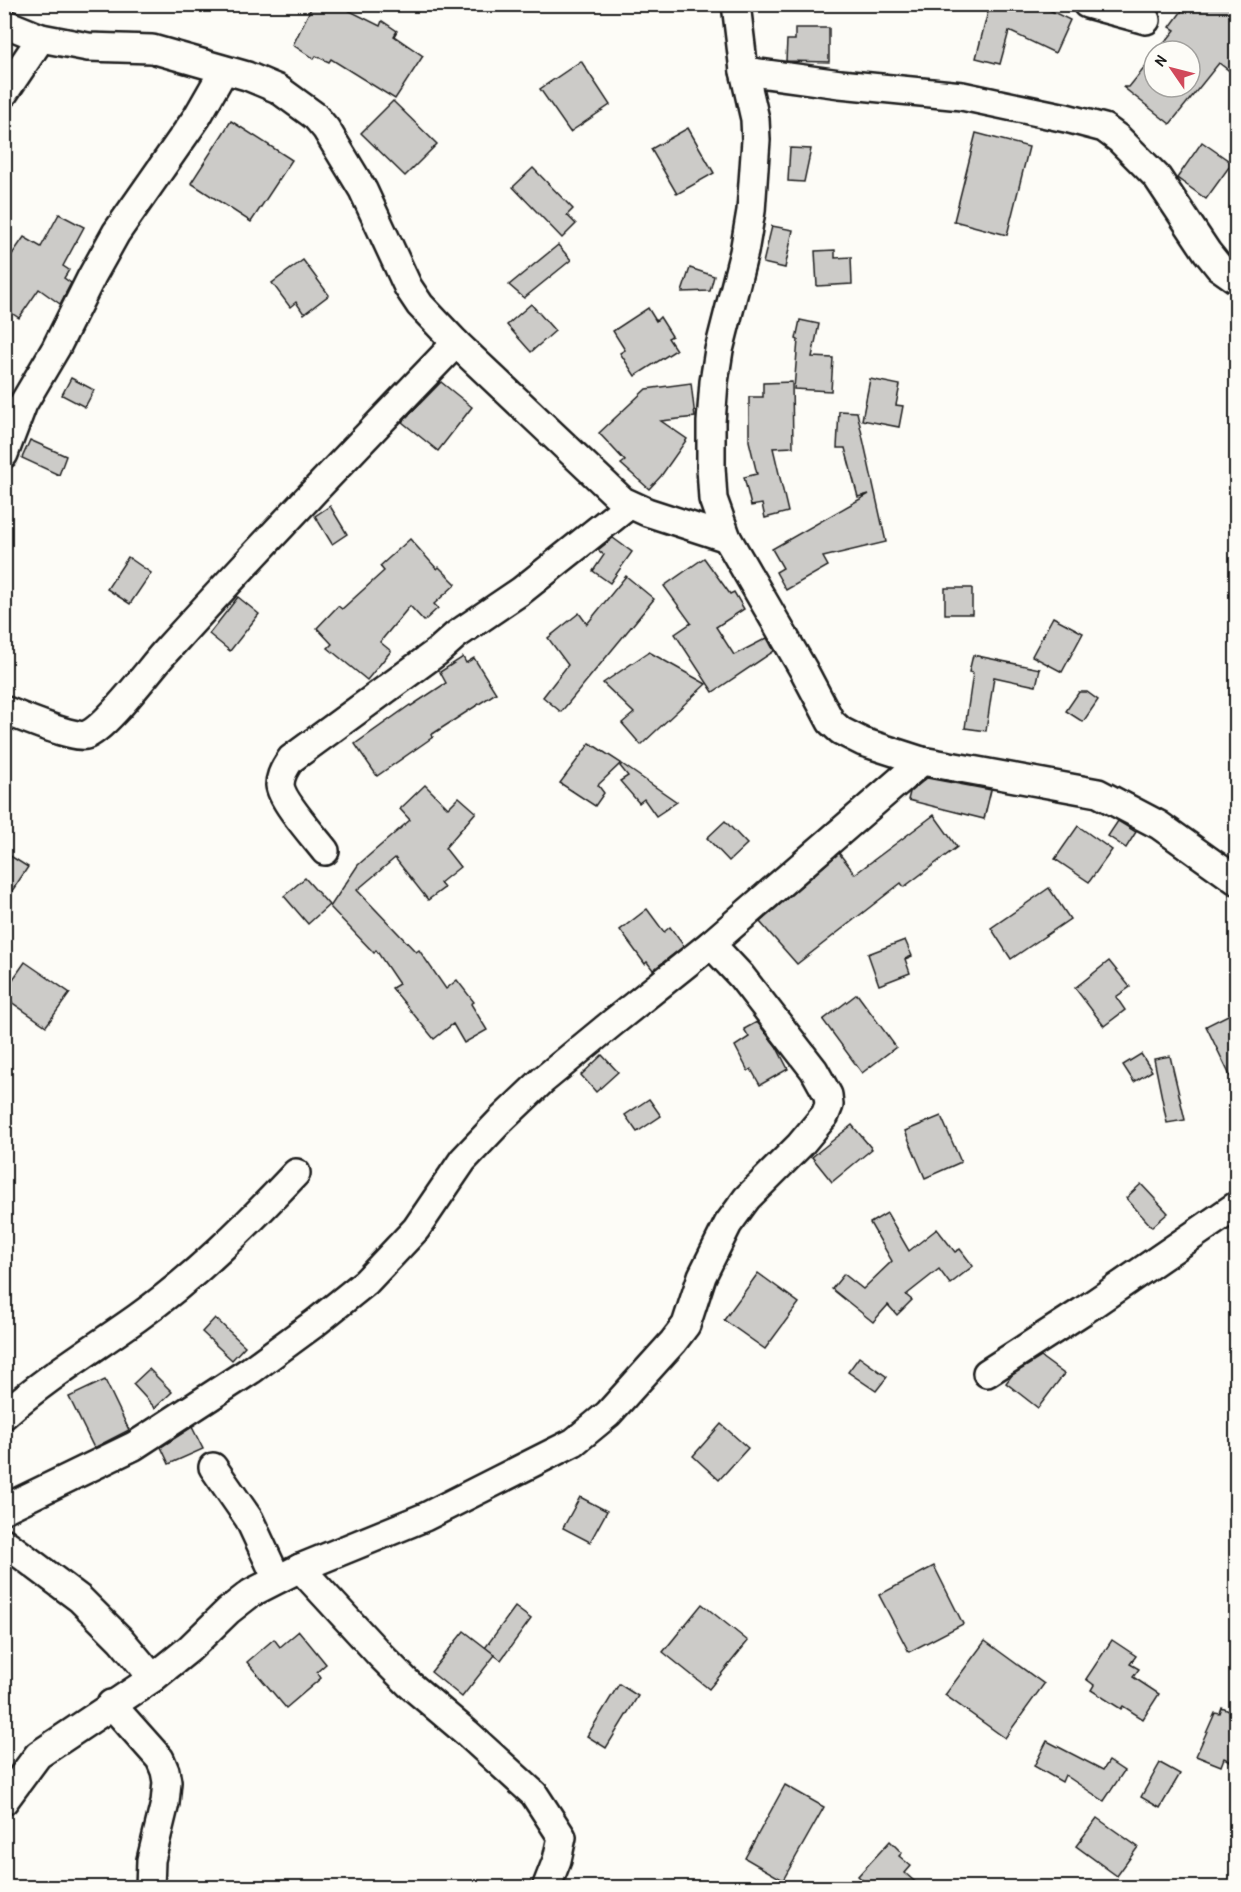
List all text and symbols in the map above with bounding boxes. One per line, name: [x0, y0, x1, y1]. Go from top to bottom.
north arrow: [1142, 39, 1202, 99]
text: N: [1148, 50, 1171, 70]

